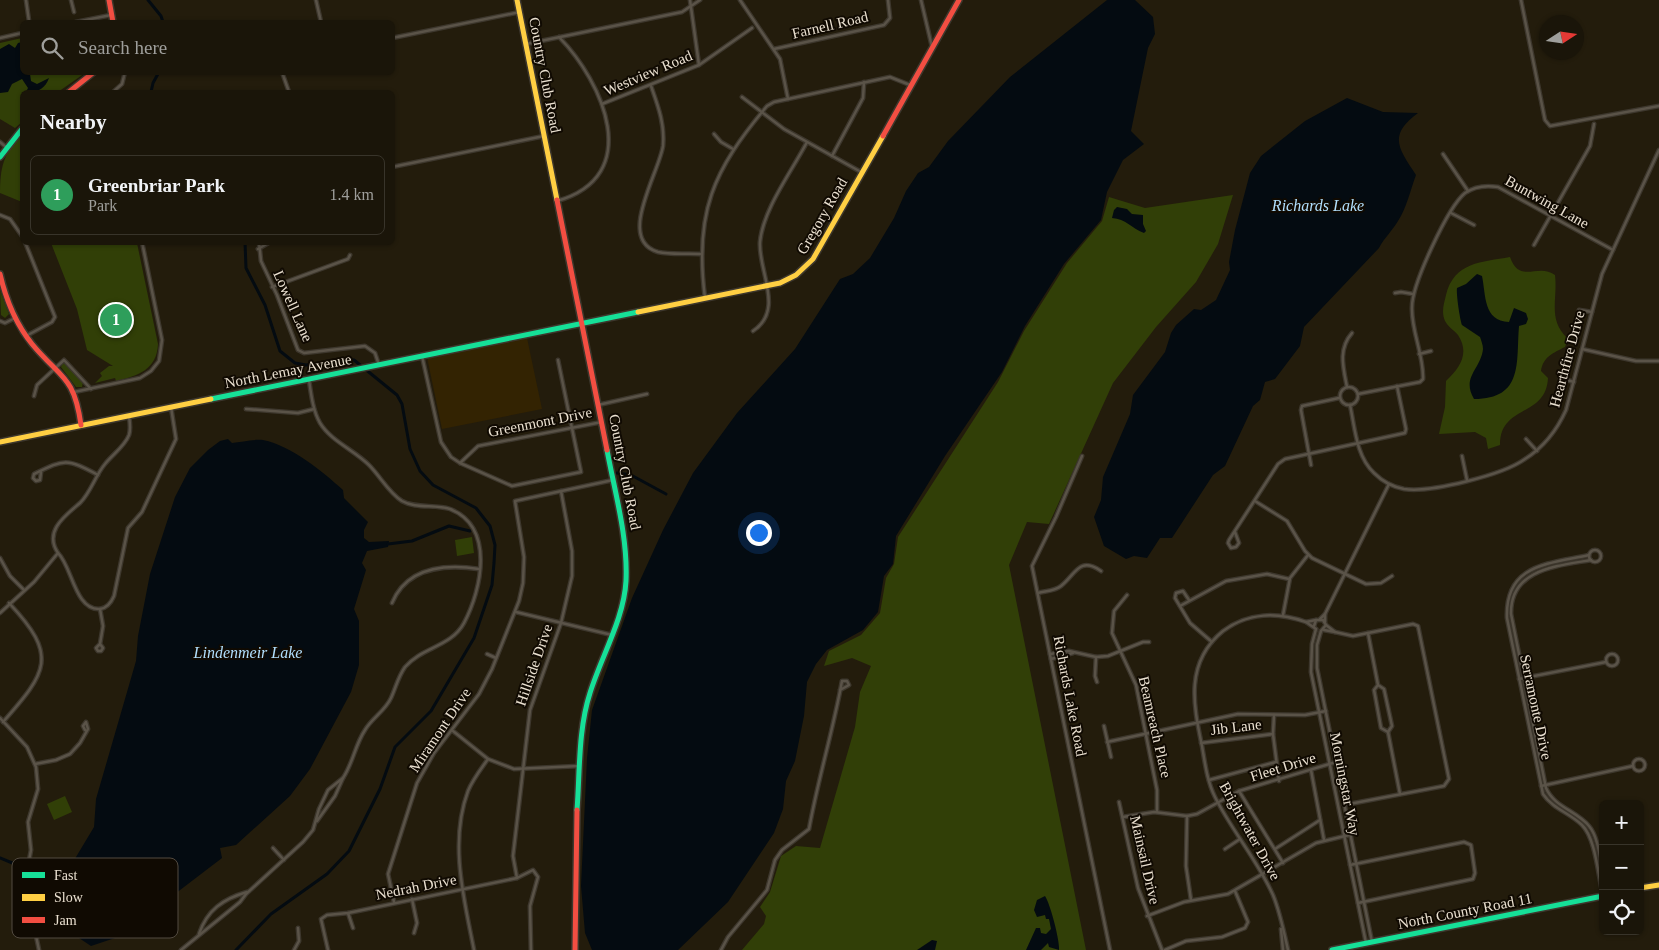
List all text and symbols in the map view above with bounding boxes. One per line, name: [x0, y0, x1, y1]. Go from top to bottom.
street label: Farnell Road: [790, 8, 870, 42]
north arrow: [1539, 15, 1584, 60]
street label: Country Club Road: [526, 16, 564, 135]
search box: [20, 20, 395, 75]
icon: search: [38, 34, 66, 62]
text: Search here: [78, 37, 167, 58]
street label: Westview Road: [602, 47, 695, 99]
text: Nearby: [40, 110, 107, 134]
street label: Buntwing Lane: [1502, 172, 1592, 232]
text: Greenbriar Park: [88, 175, 225, 196]
street label: Gregory Road: [794, 175, 851, 257]
text: 1: [53, 186, 61, 203]
text: 1.4 km: [330, 186, 374, 203]
text: Park: [88, 197, 117, 214]
water label: Richards Lake: [1271, 197, 1364, 214]
street label: Lowell Lane: [270, 268, 316, 344]
pin: 1: [100, 301, 132, 339]
street label: Hearthfire Drive: [1546, 309, 1588, 409]
street label: North Lemay Avenue: [223, 351, 353, 391]
street label: Greenmont Drive: [487, 404, 594, 440]
street label: Country Club Road: [606, 413, 644, 532]
your location: [746, 520, 772, 546]
street label: Hillside Drive: [513, 622, 556, 708]
street label: Richards Lake Road: [1050, 634, 1090, 758]
water label: Lindenmeir Lake: [193, 644, 302, 661]
street label: Serramonte Drive: [1517, 653, 1555, 761]
street label: Beamreach Place: [1136, 675, 1175, 780]
street label: Miramont Drive: [406, 685, 474, 775]
street label: Jib Lane: [1210, 716, 1263, 738]
street label: Morningstar Way: [1327, 731, 1363, 837]
street label: Fleet Drive: [1248, 749, 1318, 785]
street label: Brightwater Drive: [1216, 779, 1284, 883]
map controls: [1599, 800, 1644, 935]
button: +: [1599, 800, 1644, 845]
street label: Mainsail Drive: [1127, 814, 1163, 906]
button: −: [1599, 845, 1644, 890]
legend: [12, 858, 178, 938]
text: Fast: [54, 868, 77, 883]
street label: Nedrah Drive: [374, 871, 458, 903]
text: Slow: [54, 890, 84, 905]
street label: North County Road 11: [1396, 890, 1534, 932]
button: locate: [1599, 890, 1644, 935]
text: Jam: [54, 913, 77, 928]

